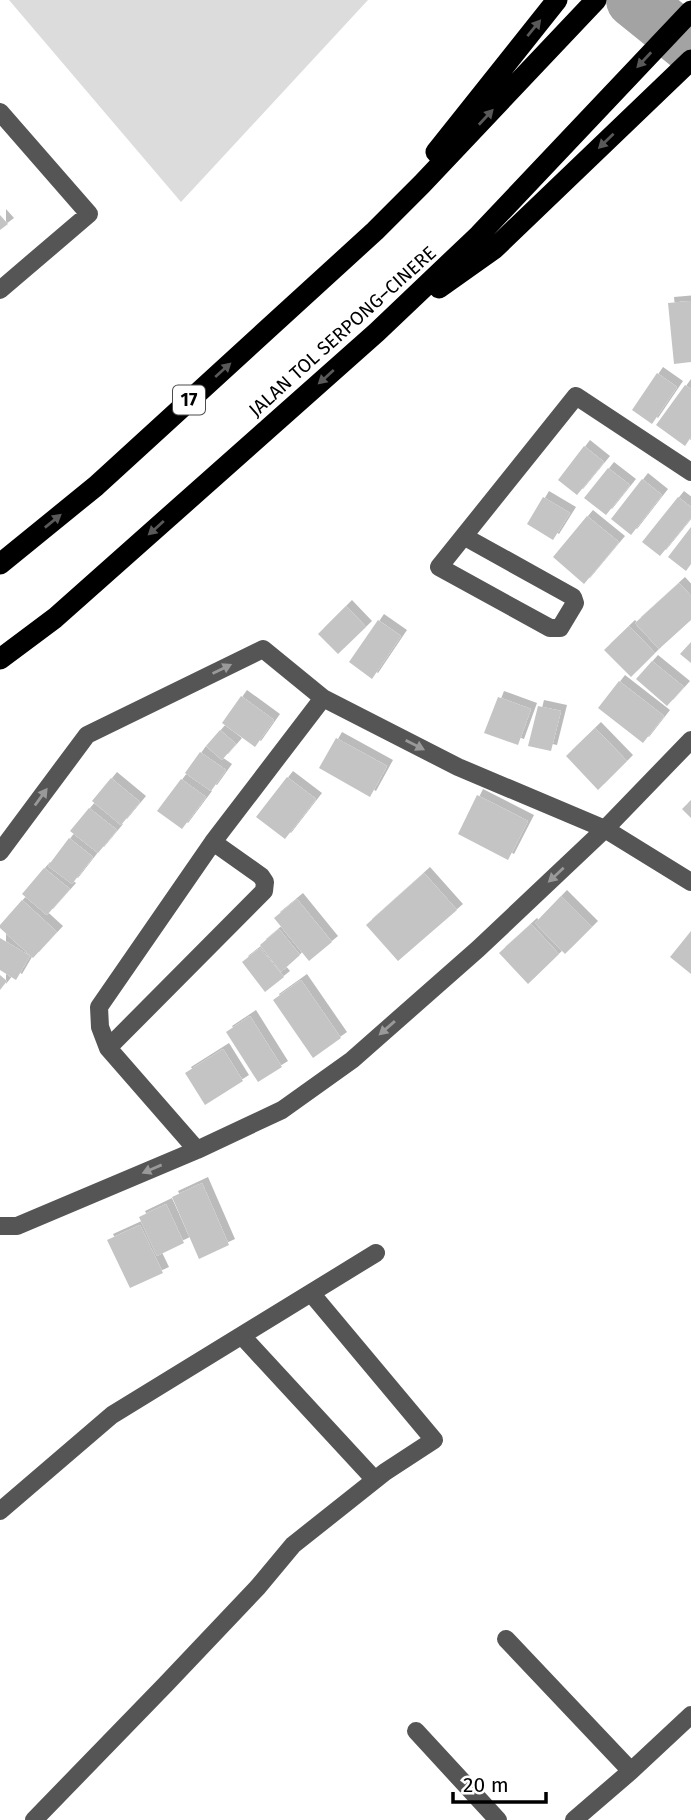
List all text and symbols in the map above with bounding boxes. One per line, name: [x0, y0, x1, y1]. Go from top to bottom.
one-way arrow: [527, 20, 542, 38]
one-way arrow: [637, 51, 653, 68]
one-way arrow: [477, 109, 493, 126]
one-way arrow: [598, 133, 615, 150]
street label: JALAN TOL SERPONG–CINERE: [244, 241, 441, 422]
one-way arrow: [214, 362, 231, 378]
one-way arrow: [318, 369, 335, 385]
road number: 17: [173, 386, 205, 414]
one-way arrow: [44, 514, 61, 529]
one-way arrow: [147, 520, 165, 536]
one-way arrow: [211, 664, 232, 675]
one-way arrow: [406, 739, 426, 751]
one-way arrow: [33, 788, 47, 806]
one-way arrow: [548, 867, 565, 883]
one-way arrow: [379, 1020, 396, 1036]
one-way arrow: [141, 1164, 162, 1175]
scale bar: [453, 1760, 546, 1804]
text: 20 m: [463, 1772, 509, 1798]

